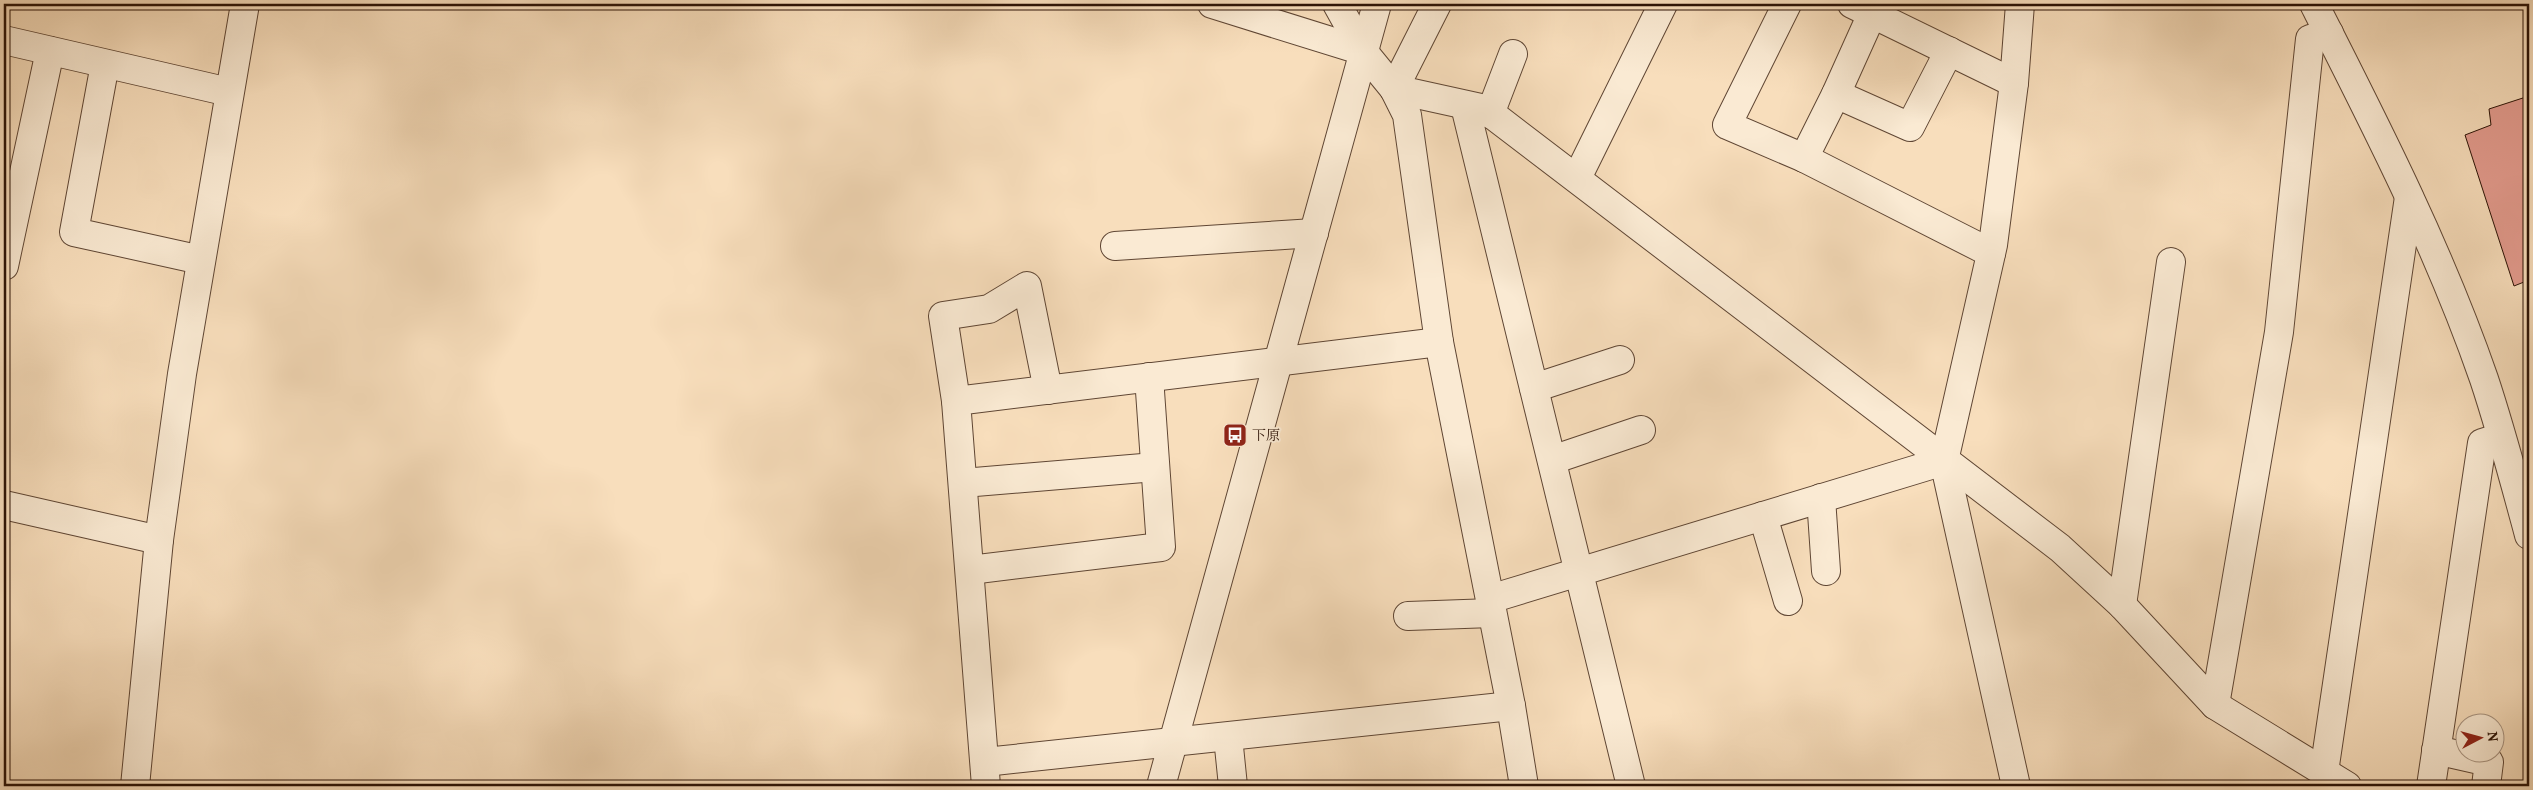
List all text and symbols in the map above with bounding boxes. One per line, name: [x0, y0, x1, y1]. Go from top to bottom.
bus stop icon: 下原: [1222, 422, 1248, 448]
place label: 下原: [1252, 427, 1280, 446]
north arrow: [2456, 712, 2506, 762]
text: N: [2481, 731, 2501, 743]

